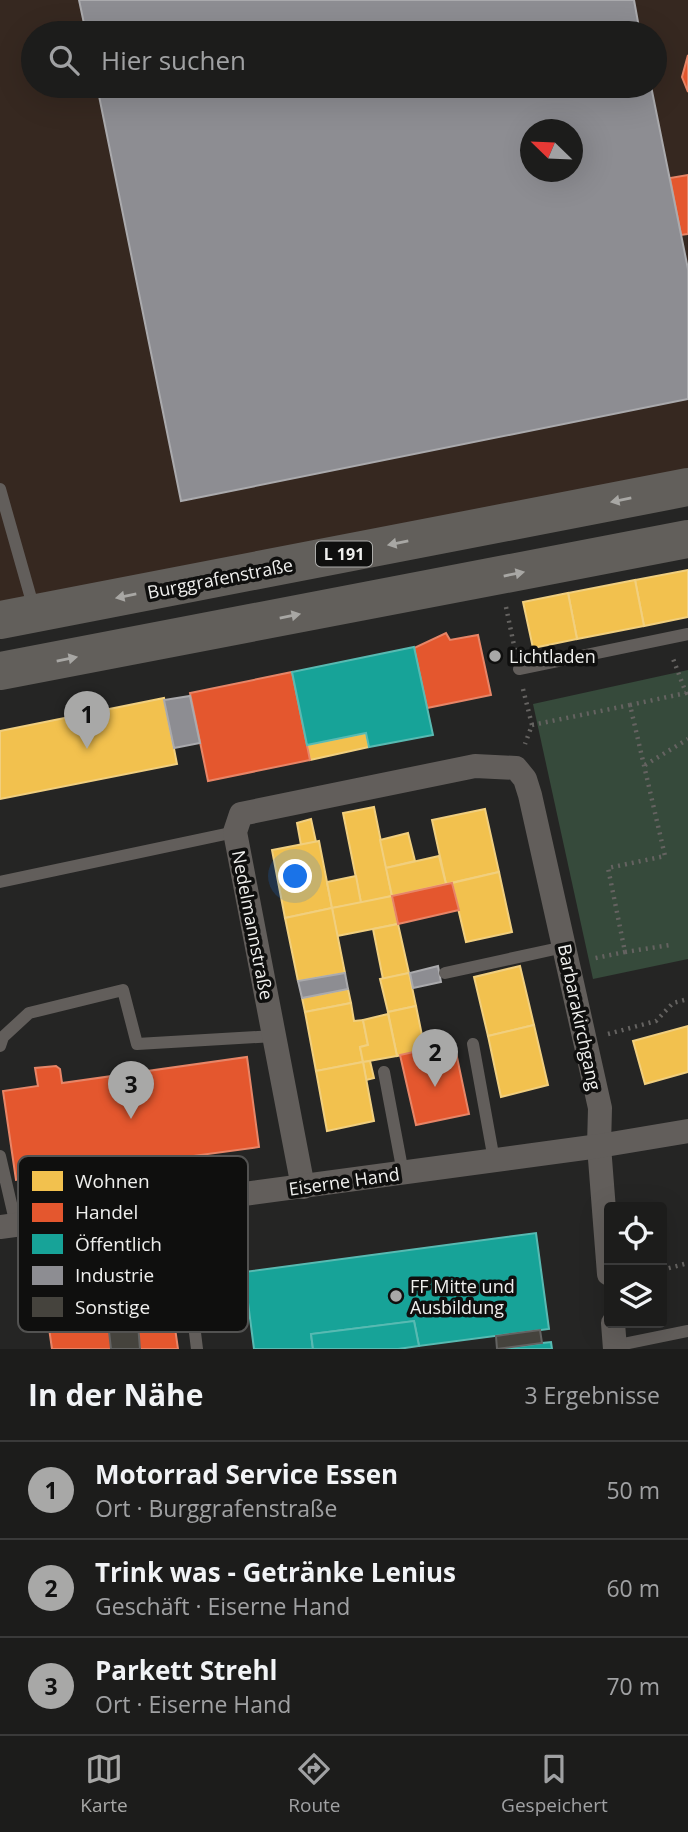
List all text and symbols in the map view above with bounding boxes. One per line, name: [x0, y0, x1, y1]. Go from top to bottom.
search box: [21, 21, 667, 98]
icon: search: [45, 41, 83, 79]
text: Hier suchen: [101, 42, 246, 78]
north arrow: [520, 119, 583, 182]
one-way arrow: [610, 495, 632, 506]
one-way arrow: [387, 538, 409, 549]
road number: L 191: [316, 541, 372, 566]
street label: Burggrafenstraße: [145, 552, 295, 604]
one-way arrow: [503, 569, 525, 580]
one-way arrow: [115, 591, 137, 602]
one-way arrow: [279, 610, 301, 621]
place label: Lichtladen: [509, 644, 596, 668]
marker: Lichtladen: [487, 648, 503, 664]
one-way arrow: [56, 653, 78, 664]
pin: 1: [64, 691, 110, 749]
street label: Nedelmannstraße: [227, 848, 279, 1002]
your location: [278, 859, 312, 893]
street label: Barbarakirchgang: [553, 942, 607, 1093]
pin: 2: [412, 1029, 458, 1087]
pin: 3: [108, 1061, 154, 1119]
legend: [18, 1156, 248, 1332]
street label: Eiserne Hand: [287, 1161, 401, 1201]
text: Wohnen: [75, 1168, 150, 1194]
text: Handel: [75, 1199, 138, 1225]
map controls: [604, 1202, 667, 1328]
button: locate: [604, 1202, 667, 1265]
text: Öffentlich: [75, 1231, 162, 1257]
text: Industrie: [75, 1262, 154, 1288]
button: layers: [604, 1265, 667, 1328]
place label: FF Mitte und Ausbildung: [410, 1274, 515, 1319]
marker: FF Mitte und Ausbildung: [388, 1288, 404, 1304]
text: Sonstige: [75, 1294, 150, 1320]
text: In der Nähe: [28, 1374, 204, 1415]
text: 3 Ergebnisse: [524, 1379, 660, 1411]
text: Motorrad Service Essen: [95, 1456, 398, 1492]
text: 1: [44, 1474, 58, 1506]
text: 50 m: [606, 1474, 660, 1506]
text: Ort · Burggrafenstraße: [95, 1492, 337, 1524]
text: Trink was - Getränke Lenius: [95, 1554, 456, 1590]
text: 2: [44, 1572, 58, 1604]
text: 60 m: [606, 1572, 660, 1604]
text: Geschäft · Eiserne Hand: [95, 1590, 350, 1622]
text: Parkett Strehl: [95, 1652, 277, 1688]
text: 3: [44, 1670, 58, 1702]
text: 70 m: [606, 1670, 660, 1702]
text: Ort · Eiserne Hand: [95, 1688, 291, 1720]
tab: Karte: [80, 1750, 128, 1818]
tab: Route: [288, 1750, 341, 1818]
tab: Gespeichert: [501, 1750, 608, 1818]

